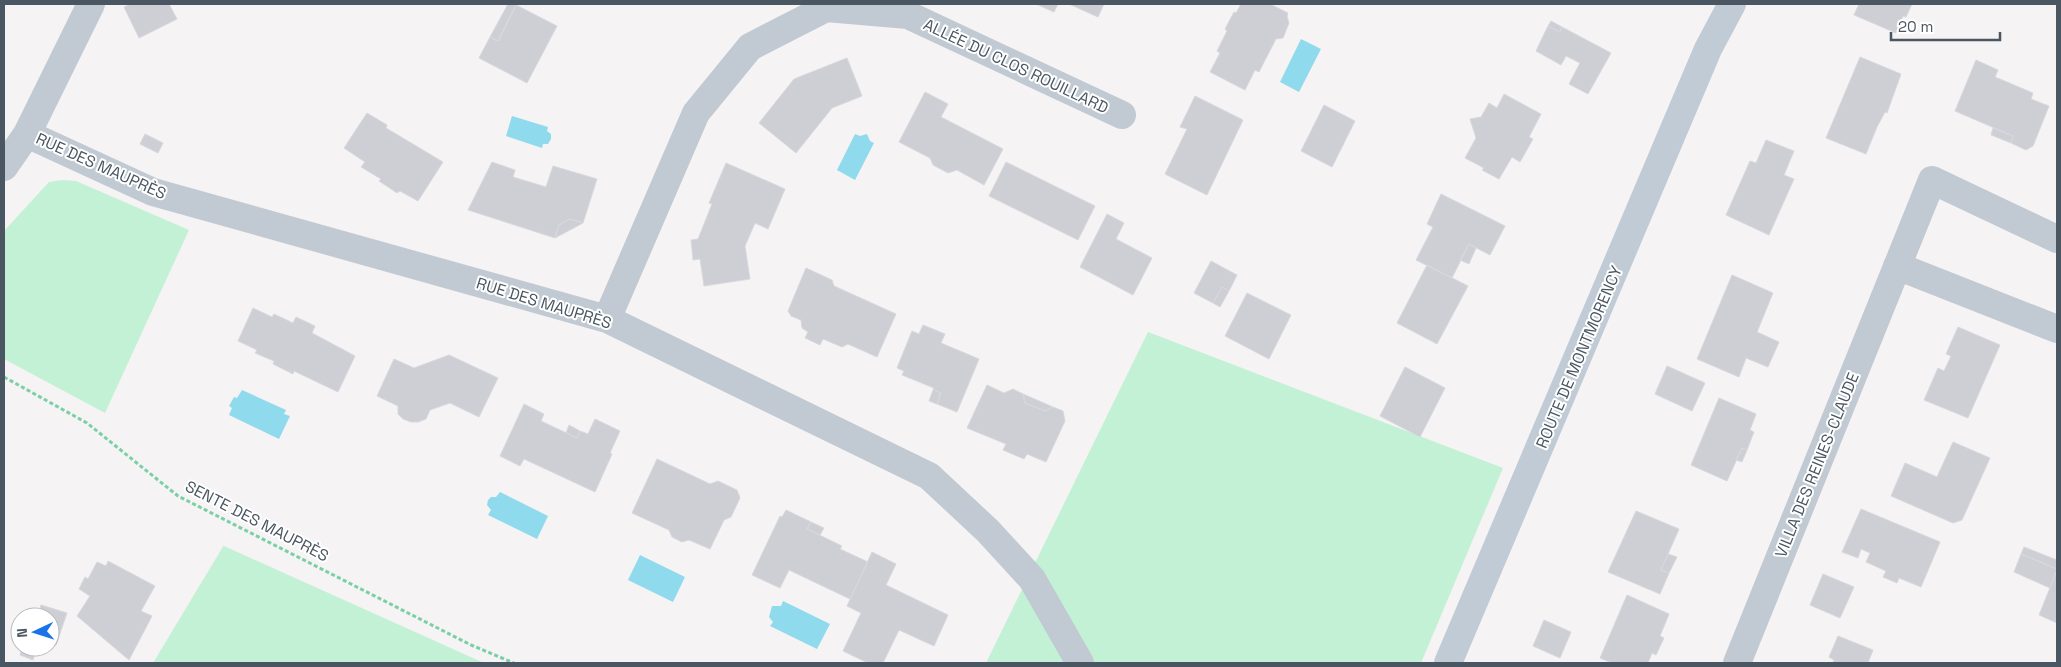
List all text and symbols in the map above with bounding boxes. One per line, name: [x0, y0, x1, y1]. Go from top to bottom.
scale bar: [1891, 10, 2000, 42]
street label: ALLÉE DU CLOS ROUILLARD: [920, 14, 1112, 118]
text: 20 m: [1898, 17, 1933, 36]
street label: RUE DES MAUPRÈS: [33, 128, 170, 204]
street label: ROUTE DE MONTMORENCY: [1531, 262, 1627, 451]
street label: RUE DES MAUPRÈS: [474, 272, 614, 334]
street label: VILLA DES REINES-CLAUDE: [1770, 369, 1864, 561]
street label: SENTE DES MAUPRÈS: [182, 476, 332, 566]
north arrow: [10, 607, 60, 657]
text: N: [13, 628, 31, 638]

